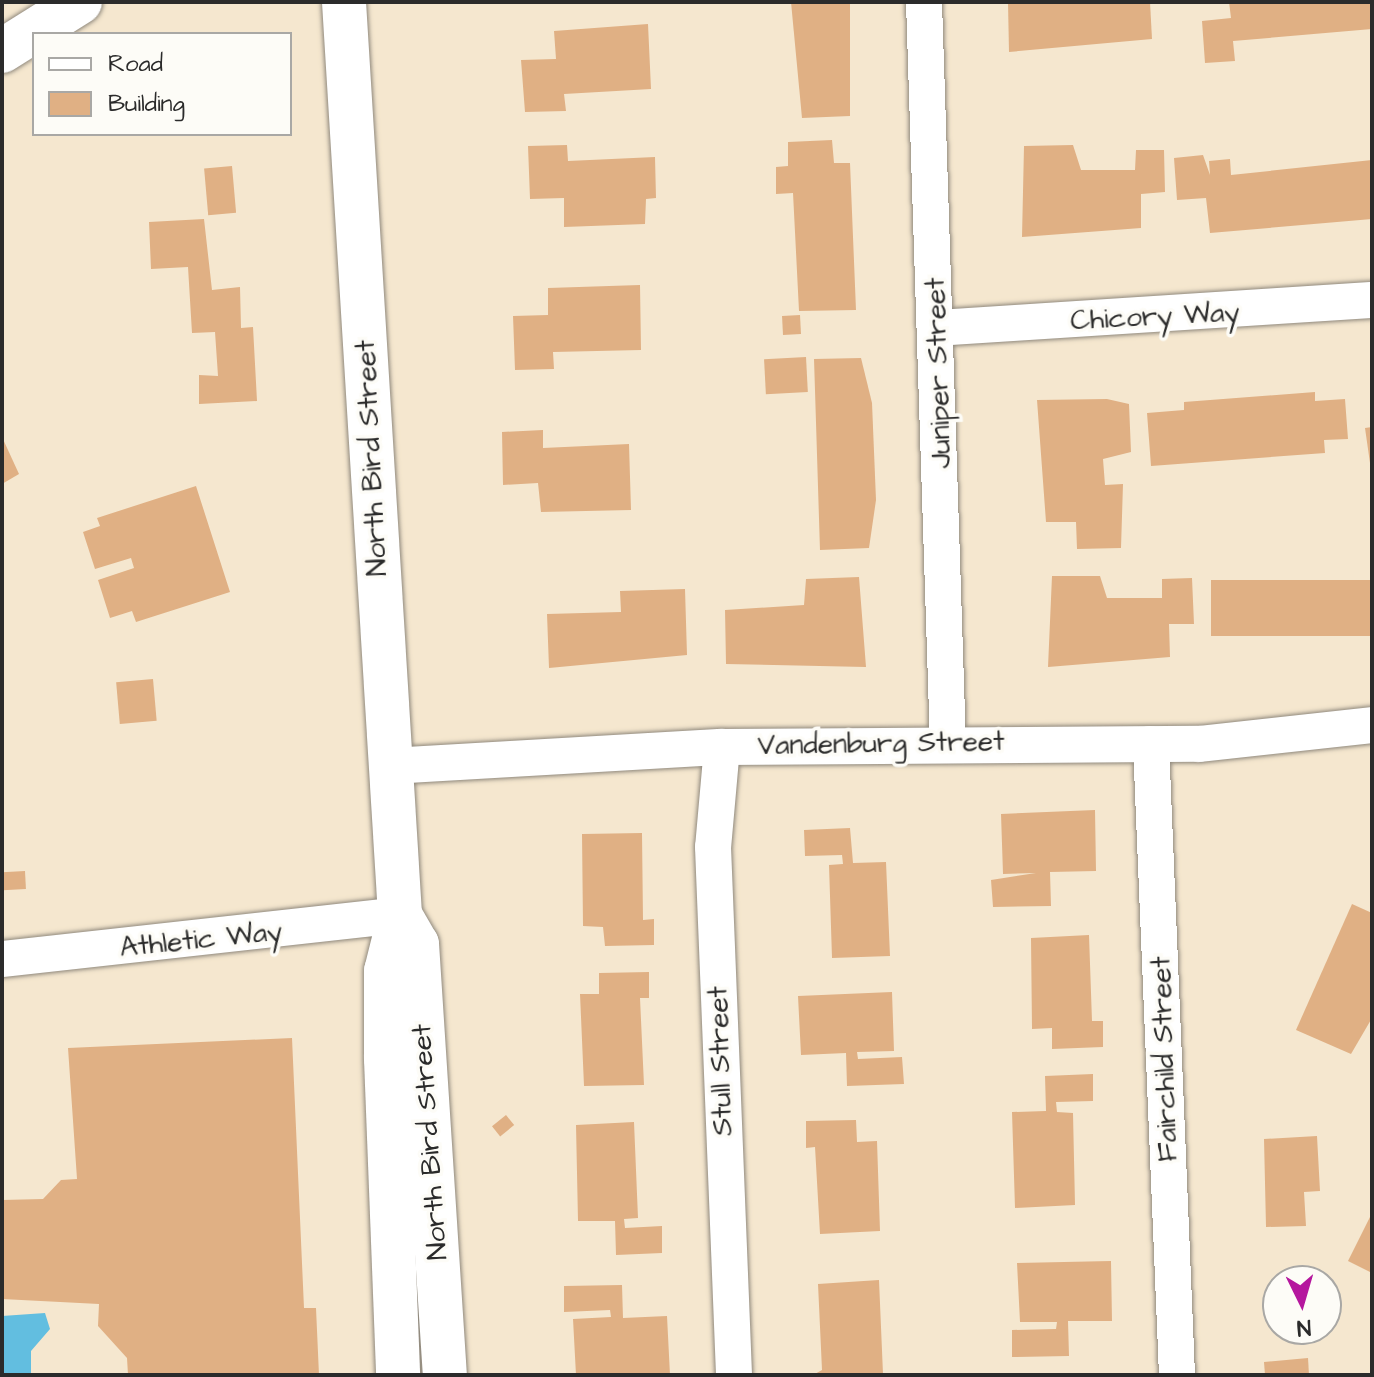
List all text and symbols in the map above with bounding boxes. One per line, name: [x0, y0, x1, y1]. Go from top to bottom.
legend: [32, 32, 292, 136]
text: Road: [108, 47, 163, 81]
text: Building: [108, 87, 185, 121]
street label: Juniper Street: [919, 277, 959, 469]
street label: Chicory Way: [1070, 296, 1240, 338]
street label: North Bird Street: [349, 339, 395, 577]
street label: Vandenburg Street: [757, 725, 1005, 763]
street label: Athletic Way: [118, 915, 284, 965]
street label: Fairchild Street: [1145, 956, 1185, 1162]
street label: Stull Street: [702, 985, 740, 1137]
street label: North Bird Street: [405, 1023, 455, 1261]
north arrow: [1262, 1265, 1342, 1345]
text: N: [1296, 1311, 1312, 1343]

